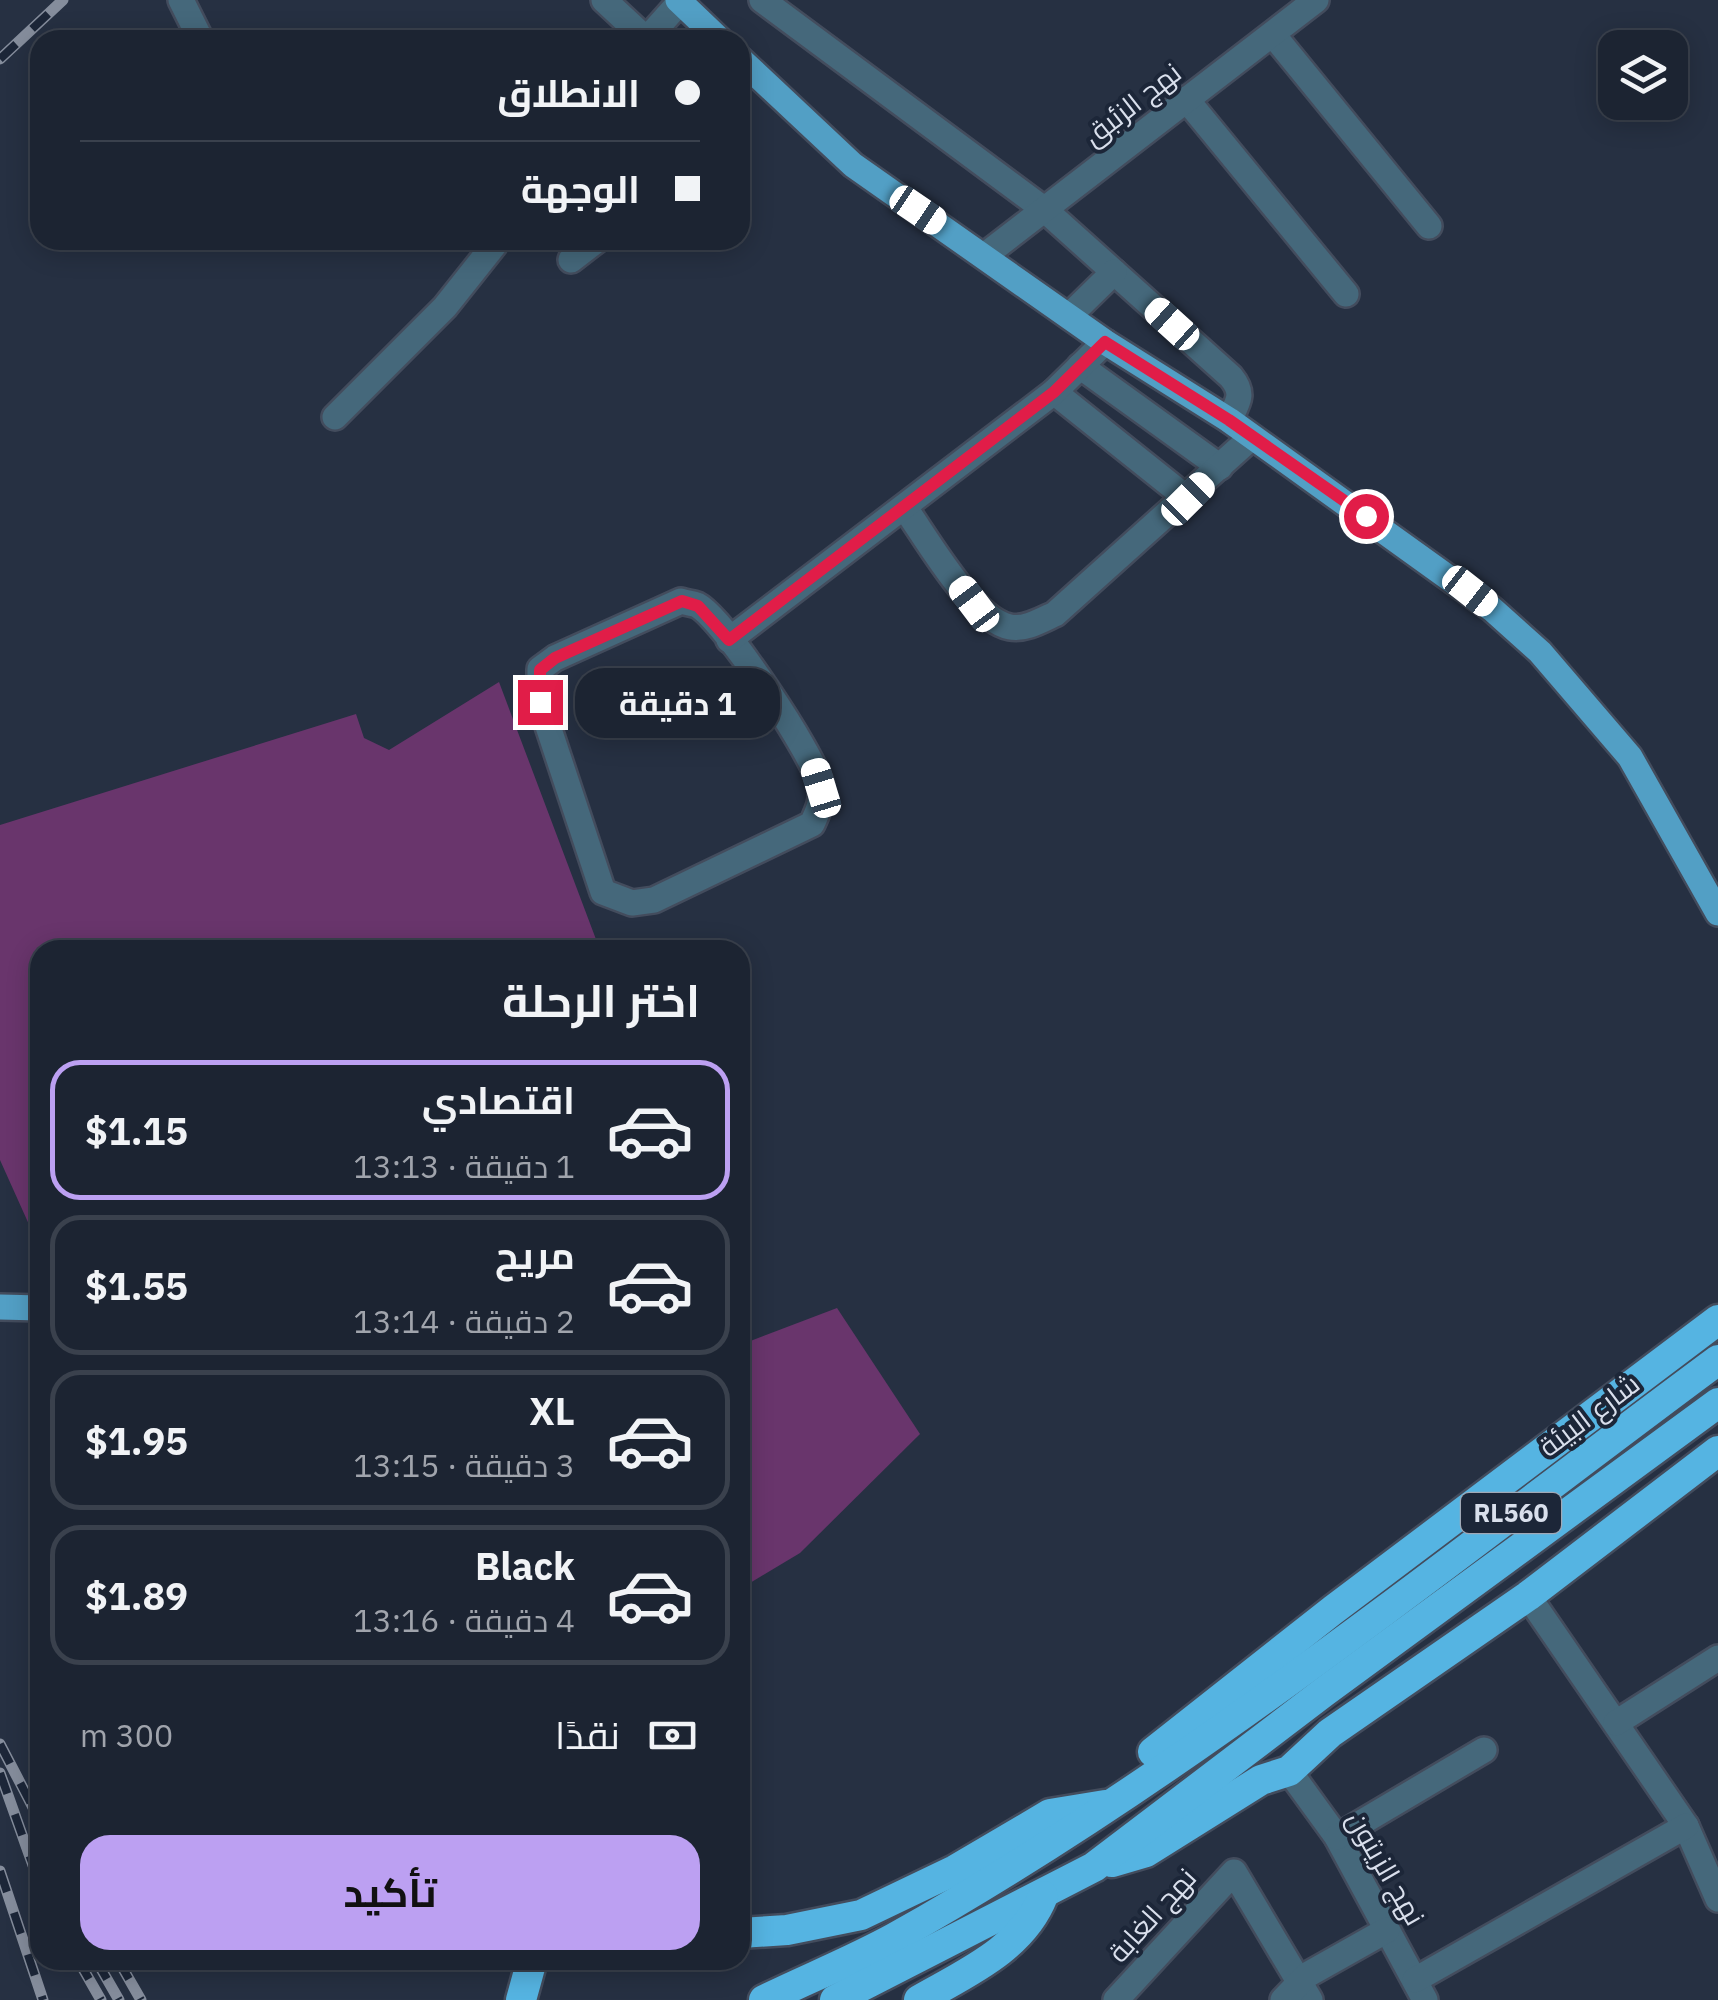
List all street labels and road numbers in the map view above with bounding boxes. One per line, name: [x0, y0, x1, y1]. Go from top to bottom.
street label: نهج الزئبق: [1075, 54, 1189, 154]
street label: شارع البيئة: [1531, 1365, 1647, 1465]
road number: RL560: [1461, 1493, 1561, 1533]
street label: نهج الزيتون: [1338, 1804, 1434, 1932]
street label: نهج الغابة: [1099, 1860, 1205, 1970]

